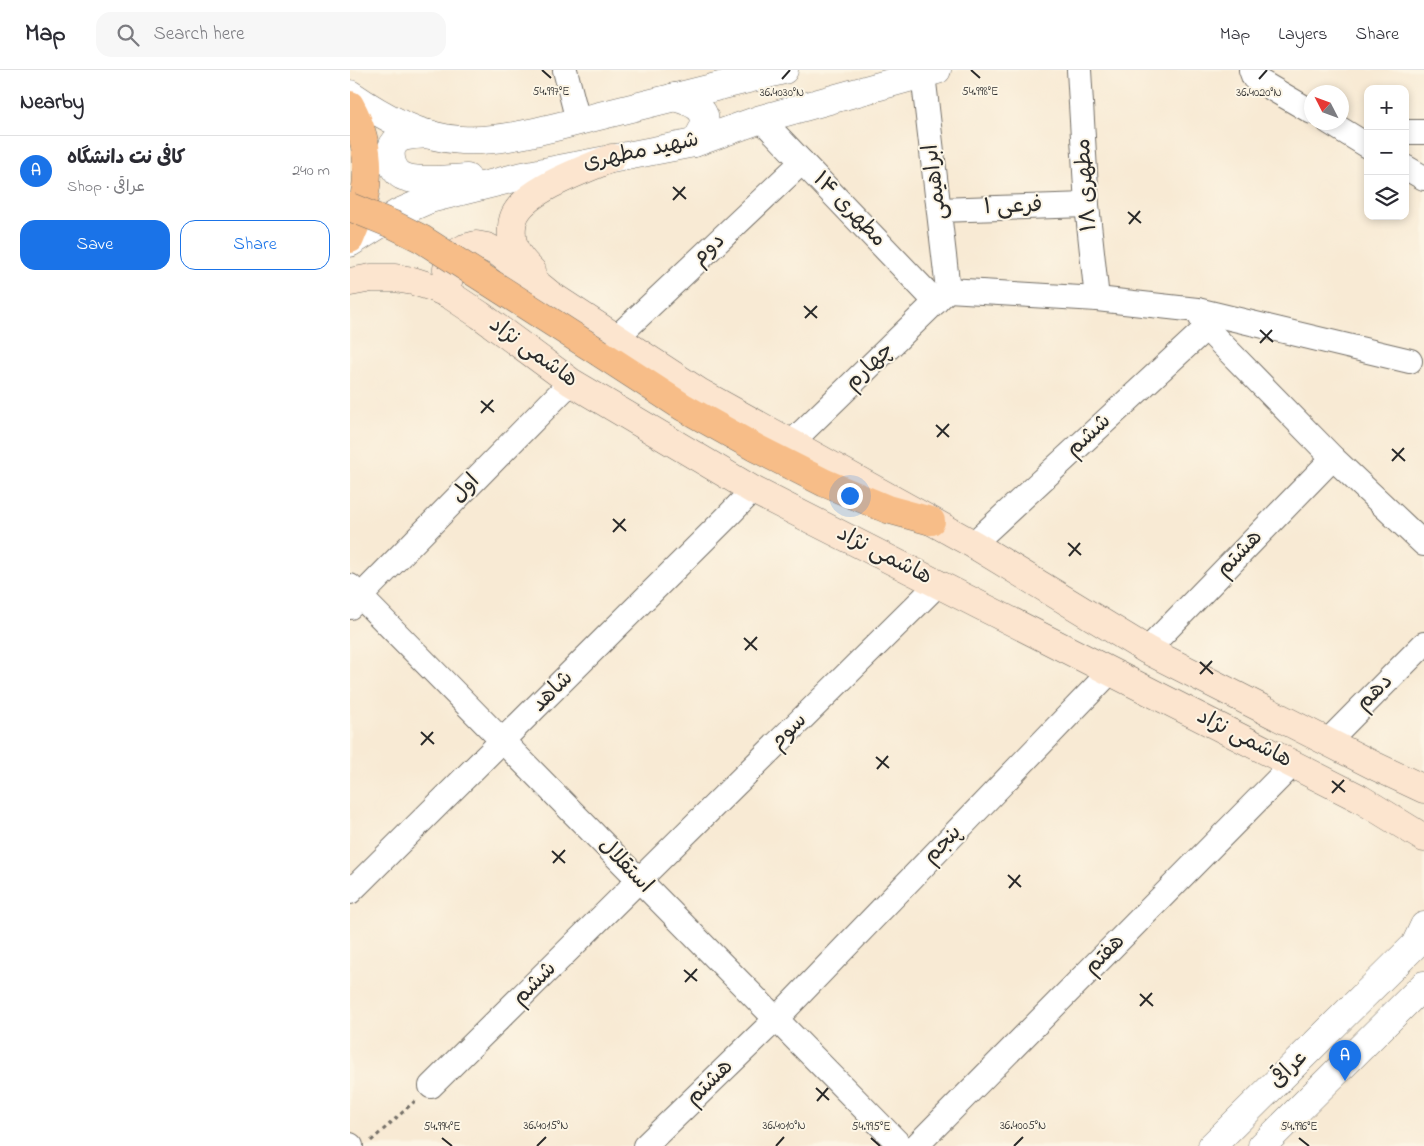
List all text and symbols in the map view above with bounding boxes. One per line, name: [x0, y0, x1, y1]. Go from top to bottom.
search box: [96, 12, 446, 57]
text: Map: [25, 17, 66, 52]
icon: search: [114, 21, 142, 49]
text: Search here: [154, 21, 245, 48]
text: Map: [1220, 22, 1250, 48]
text: Layers: [1278, 22, 1328, 48]
text: Share: [1356, 22, 1399, 48]
text: 54.997°E: [533, 83, 569, 101]
text: 54.998°E: [962, 83, 998, 101]
text: 36.4030°N: [760, 84, 804, 102]
text: 36.4020°N: [1236, 84, 1282, 102]
north arrow: [1304, 85, 1349, 130]
map controls: [1364, 85, 1409, 220]
button: +: [1364, 85, 1409, 130]
text: Nearby: [20, 88, 84, 118]
street label: شهید مطهری: [580, 124, 702, 180]
button: −: [1364, 130, 1409, 175]
street label: مطهری ۱۸: [1068, 137, 1106, 233]
street label: ابراهیمی: [915, 142, 957, 222]
text: کافی نت دانشگاه: [67, 145, 185, 172]
text: A: [31, 159, 41, 183]
text: 240 m: [292, 159, 330, 183]
street label: مطهری ۱۴: [805, 165, 893, 255]
text: Shop · عراقی: [67, 175, 145, 199]
button: layers: [1364, 175, 1409, 220]
street label: فرعی ۱: [983, 190, 1043, 224]
button: Save: [20, 220, 170, 270]
button: Share: [180, 220, 330, 270]
street label: دوم: [685, 226, 733, 274]
street label: هاشمی نژاد: [482, 310, 584, 396]
street label: چهارم: [838, 335, 902, 399]
street label: ششم: [1059, 407, 1119, 465]
street label: اول: [444, 467, 488, 511]
your location: [837, 483, 863, 509]
street label: هاشمی نژاد: [831, 518, 937, 594]
street label: هشتم: [1209, 523, 1271, 585]
street label: شاهد: [525, 664, 581, 720]
street label: دهم: [1349, 667, 1401, 719]
street label: هاشمی نژاد: [1191, 701, 1297, 777]
street label: سوم: [763, 706, 815, 758]
street label: پنجم: [916, 818, 970, 872]
street label: استقلال: [590, 831, 660, 901]
street label: هفتم: [1077, 927, 1133, 983]
street label: ششم: [505, 954, 565, 1014]
pin: A: [1329, 1040, 1361, 1081]
street label: عراقی: [1262, 1043, 1316, 1097]
street label: هشتم: [679, 1052, 741, 1114]
text: 36.4015°N: [524, 1117, 568, 1135]
text: 36.4010°N: [762, 1117, 806, 1135]
text: 36.4005°N: [1000, 1117, 1046, 1135]
text: 54.994°E: [424, 1118, 460, 1136]
text: 54.995°E: [852, 1118, 890, 1136]
text: 54.996°E: [1280, 1118, 1318, 1136]

